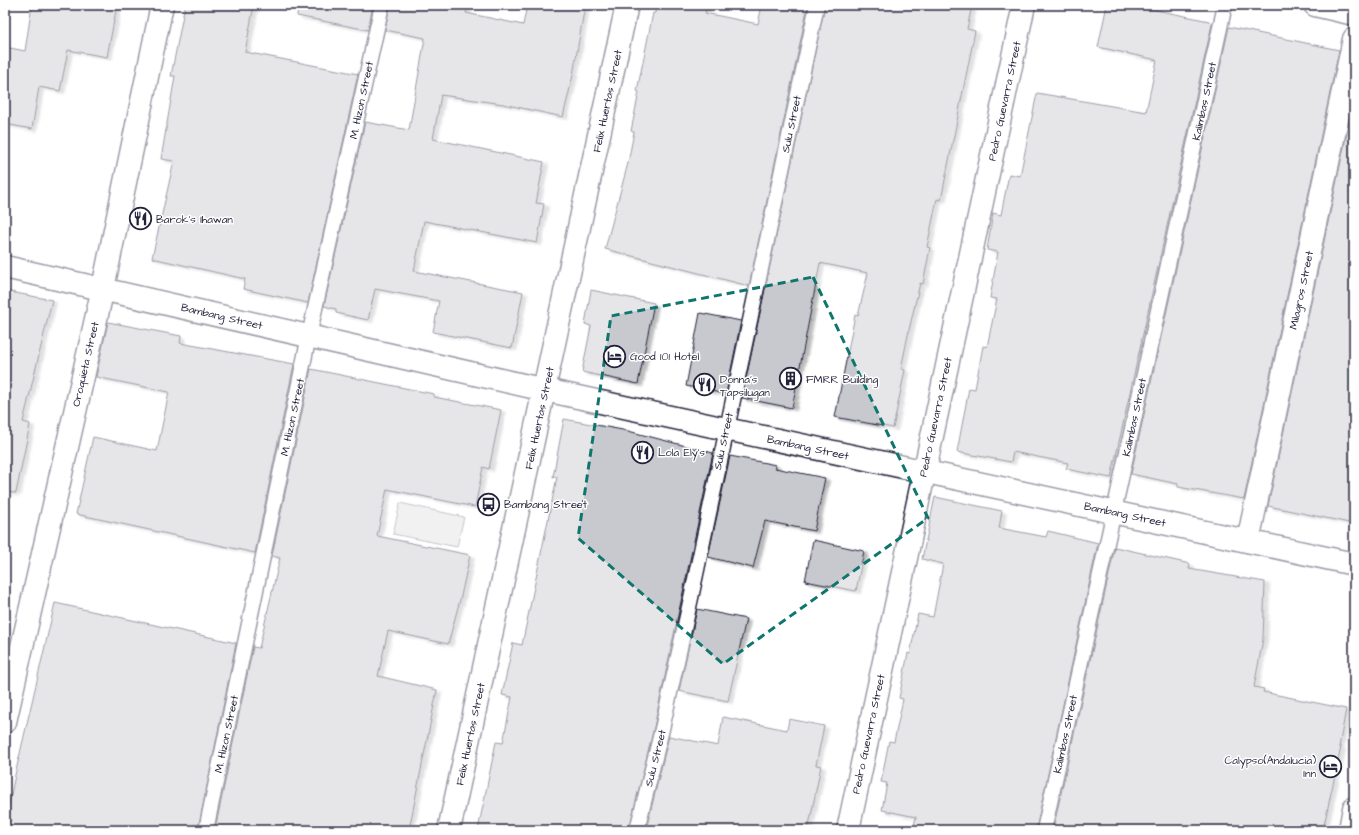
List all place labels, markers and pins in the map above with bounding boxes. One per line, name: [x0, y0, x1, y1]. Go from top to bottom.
restaurant icon: Barok's Ihawan: [128, 206, 154, 232]
place label: Barok's Ihawan: [156, 212, 233, 227]
hotel icon: Good 101 Hotel: [601, 343, 627, 369]
place label: Good 101 Hotel: [630, 349, 699, 364]
building icon: FMRR Building: [778, 366, 804, 392]
restaurant icon: Donna's Tapsilugan: [692, 372, 718, 398]
place label: Donna's Tapsilugan: [720, 372, 770, 401]
place label: FMRR Building: [806, 372, 878, 388]
restaurant icon: Lola Ely's: [629, 439, 655, 465]
place label: Lola Ely's: [658, 445, 706, 461]
bus stop icon: Bambang Street: [475, 491, 501, 517]
place label: Bambang Street: [504, 497, 588, 513]
place label: Calypso(Andalucia) Inn: [1225, 753, 1316, 781]
hotel icon: Calypso(Andalucia) Inn: [1318, 753, 1344, 779]

